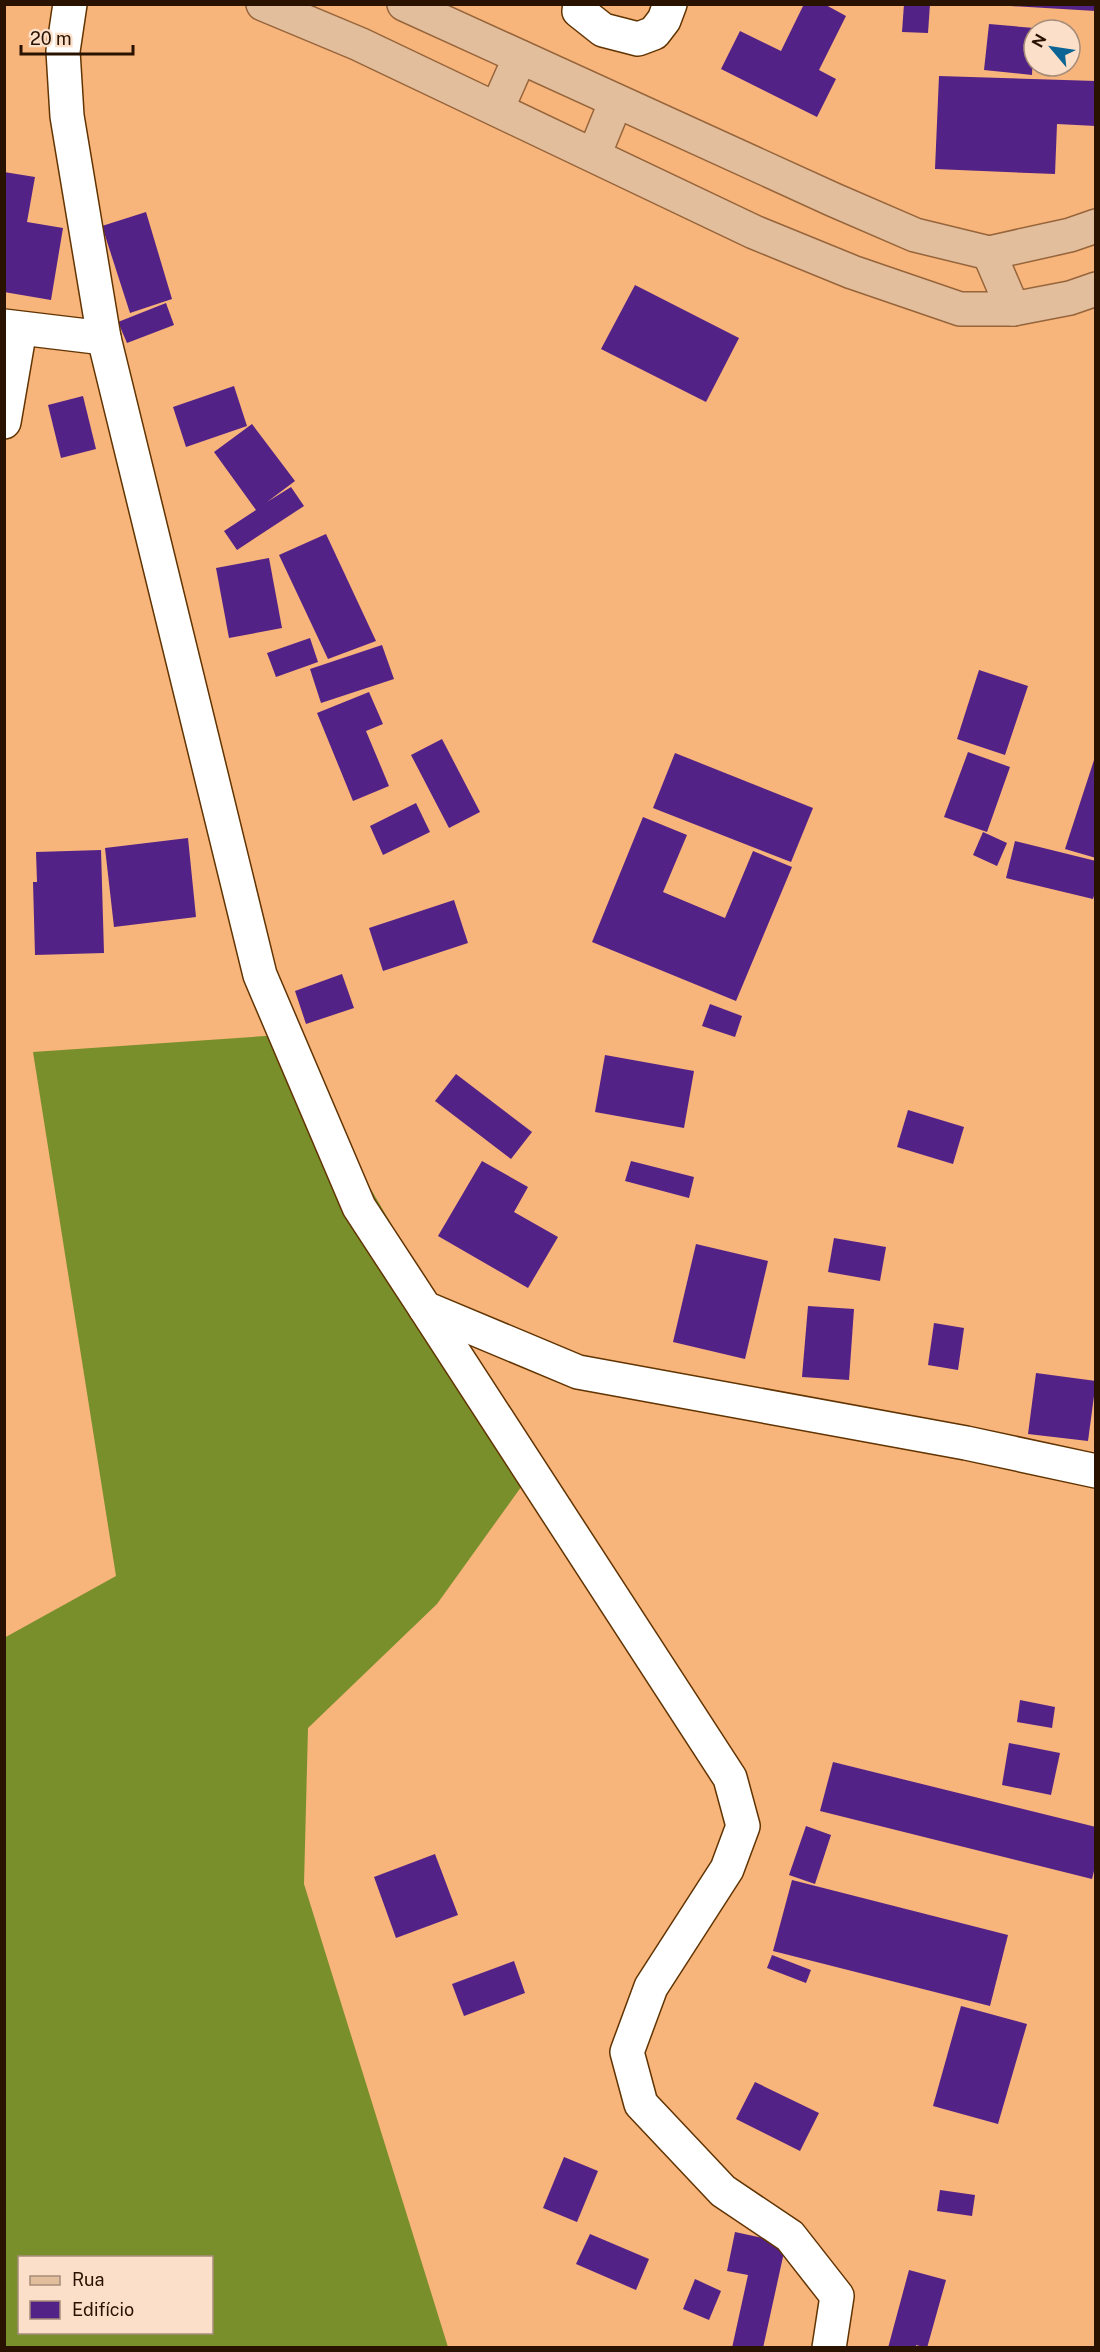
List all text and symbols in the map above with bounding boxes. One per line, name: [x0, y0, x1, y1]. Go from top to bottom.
scale bar: [21, 18, 134, 56]
north arrow: [1022, 18, 1082, 78]
text: 20 m: [30, 28, 72, 49]
text: N: [1028, 31, 1051, 51]
legend: [18, 2256, 213, 2334]
text: Rua: [72, 2269, 104, 2290]
text: Edifício: [72, 2299, 134, 2320]

